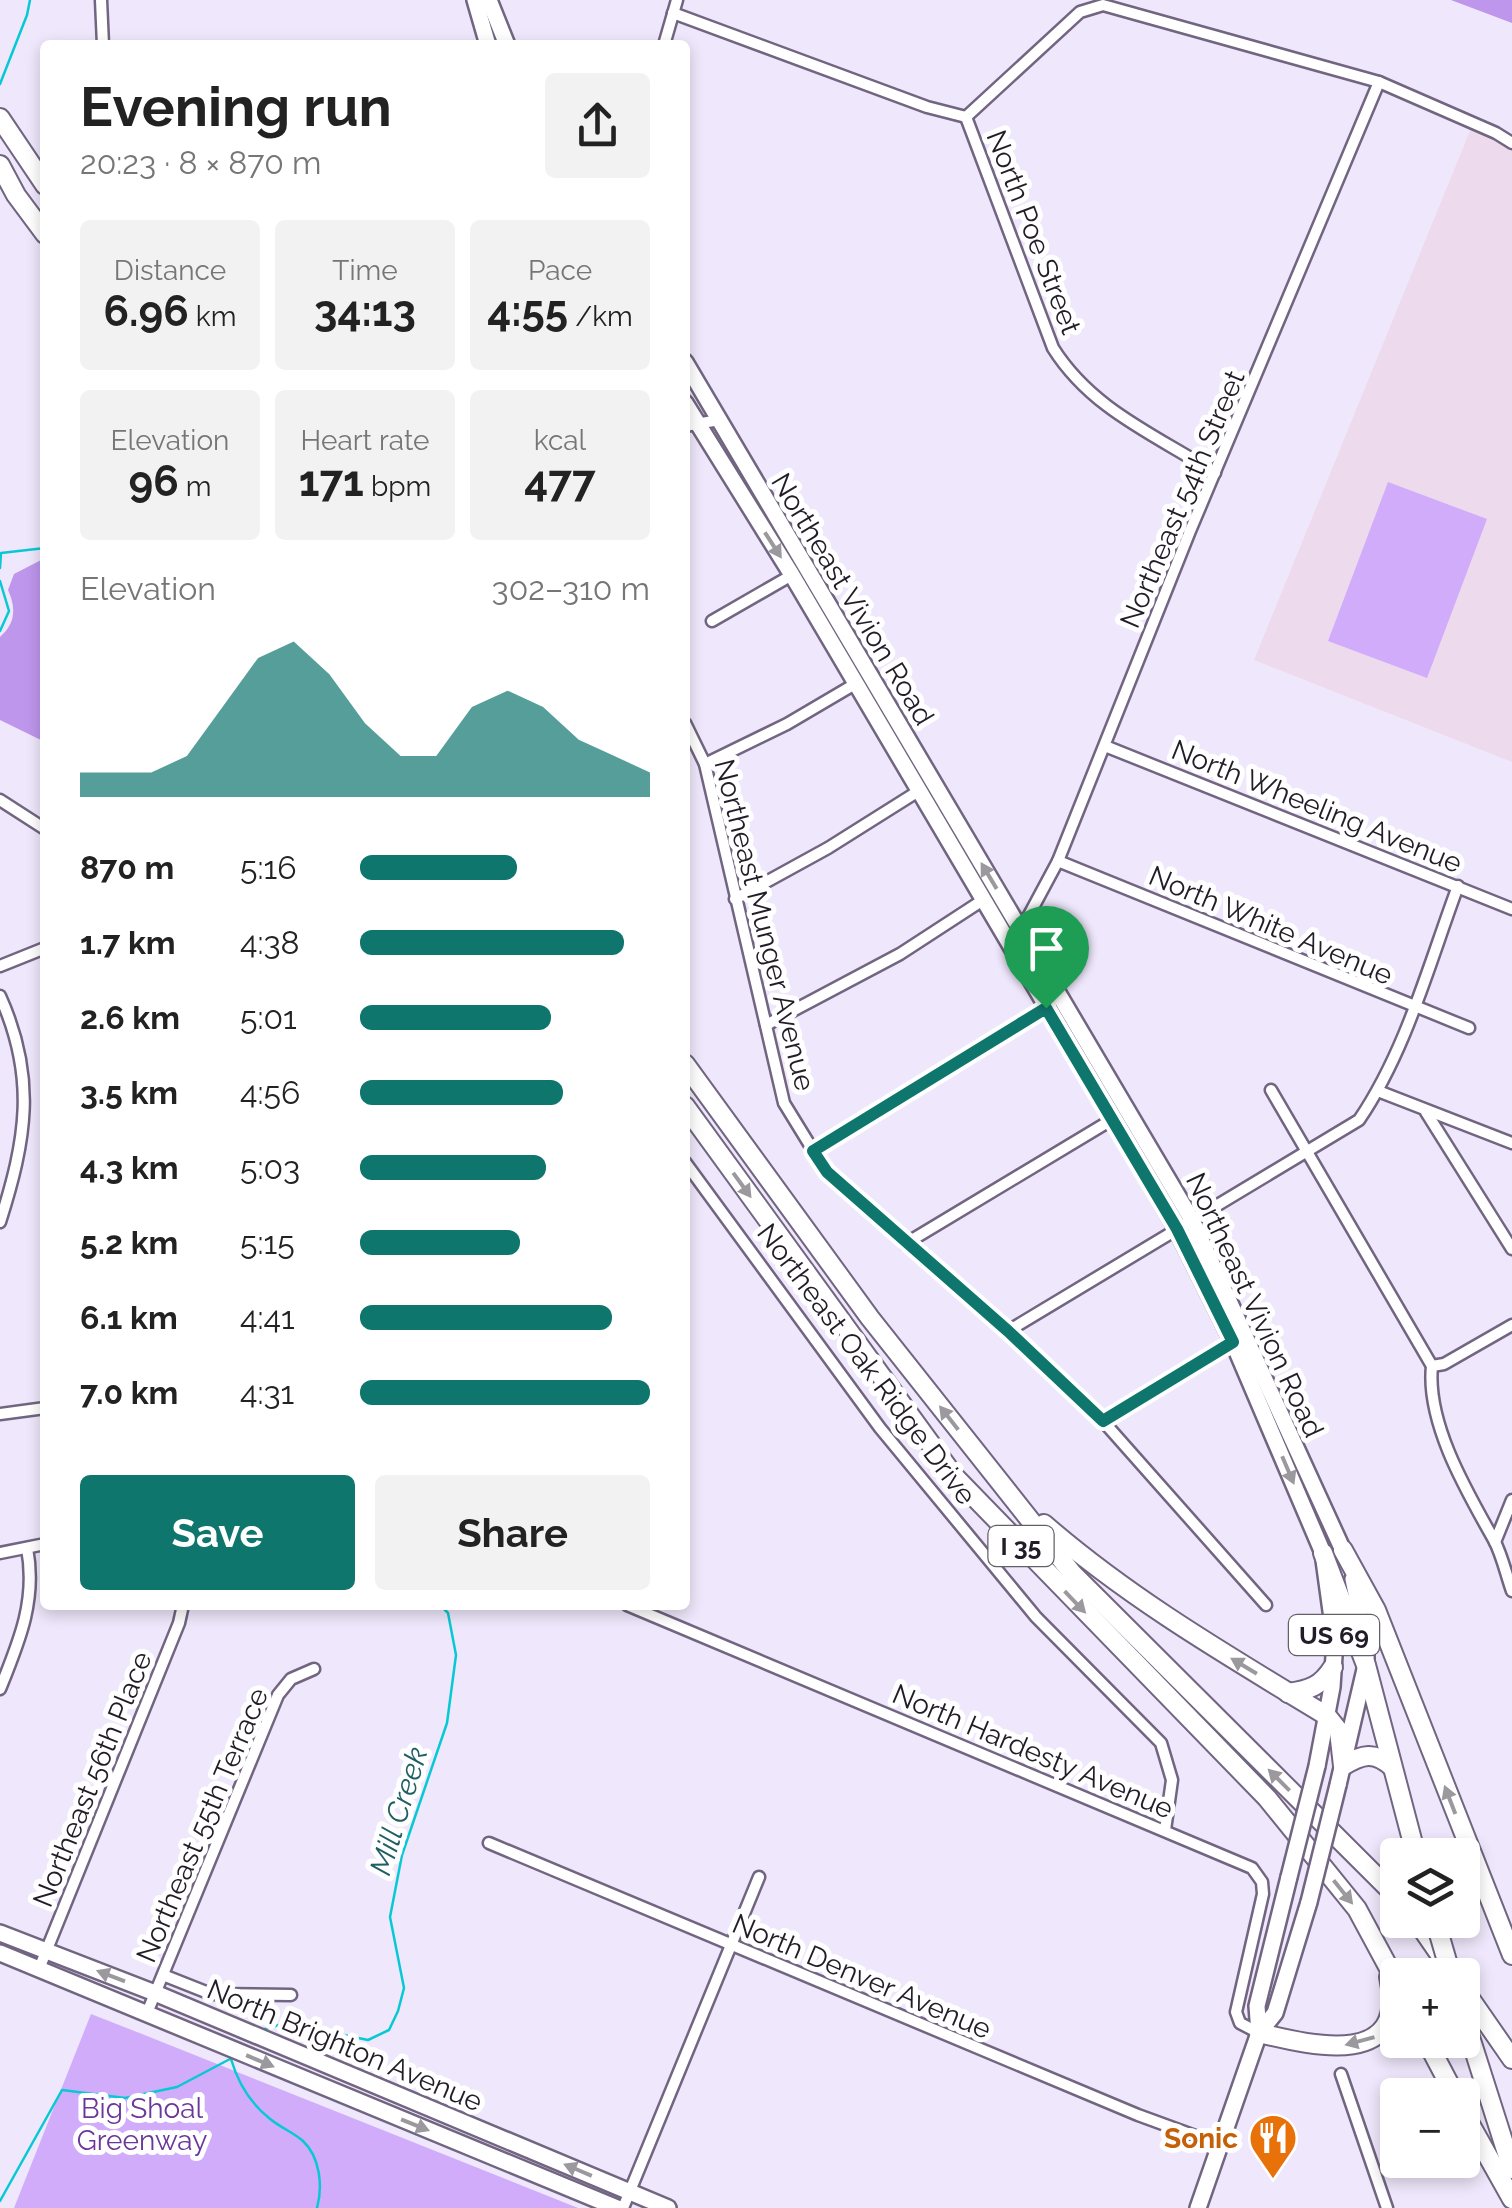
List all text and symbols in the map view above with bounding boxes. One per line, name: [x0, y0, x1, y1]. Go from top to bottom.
button: share: [545, 73, 650, 178]
text: Evening run: [80, 74, 392, 139]
street label: North Poe Street: [979, 126, 1088, 339]
text: 20:23 · 8 × 870 m: [80, 144, 321, 181]
text: Distance: [114, 254, 226, 287]
text: Time: [332, 254, 398, 287]
text: Pace: [528, 254, 592, 287]
text: 6.96: [104, 287, 189, 336]
text: 34:13: [314, 287, 416, 336]
text: 4:55: [487, 287, 568, 336]
text: km: [189, 300, 236, 333]
text: /km: [568, 300, 633, 333]
street label: Northeast 54th Street: [1113, 365, 1252, 633]
text: Elevation: [111, 424, 229, 457]
text: Heart rate: [301, 424, 429, 457]
text: kcal: [534, 424, 586, 457]
text: 96: [128, 457, 179, 506]
text: 171: [299, 457, 364, 506]
text: 477: [524, 457, 596, 506]
street label: Northeast Vivion Road: [764, 467, 941, 731]
text: m: [179, 470, 212, 503]
text: bpm: [364, 470, 431, 503]
one-way arrow: [763, 531, 781, 558]
text: Elevation: [80, 570, 216, 607]
text: 302–310 m: [492, 570, 650, 607]
street label: North Wheeling Avenue: [1167, 733, 1467, 880]
street label: Northeast Munger Avenue: [707, 756, 822, 1094]
text: 870 m: [80, 849, 174, 886]
text: 5:16: [240, 849, 296, 886]
street label: North White Avenue: [1144, 859, 1398, 992]
one-way arrow: [981, 862, 998, 890]
pin: [1004, 906, 1089, 1009]
icon: arrive: [1019, 921, 1074, 976]
text: 1.7 km: [80, 924, 176, 961]
text: 4:38: [240, 924, 300, 961]
text: 2.6 km: [80, 999, 180, 1036]
text: 5:01: [240, 999, 297, 1036]
text: 3.5 km: [80, 1074, 178, 1111]
text: 4:56: [240, 1074, 300, 1111]
text: 4.3 km: [80, 1149, 179, 1186]
text: 5:03: [240, 1149, 300, 1186]
street label: Northeast Vivion Road: [1179, 1168, 1330, 1443]
one-way arrow: [732, 1172, 752, 1198]
street label: Northeast Oak Ridge Drive: [750, 1217, 983, 1511]
text: 5.2 km: [80, 1224, 178, 1261]
text: 5:15: [240, 1224, 295, 1261]
text: 6.1 km: [80, 1299, 178, 1336]
text: 4:41: [240, 1299, 295, 1336]
text: 7.0 km: [80, 1374, 178, 1411]
text: 4:31: [240, 1374, 294, 1411]
one-way arrow: [939, 1405, 960, 1430]
one-way arrow: [1280, 1455, 1296, 1485]
button: Save: [80, 1475, 355, 1590]
button: Share: [375, 1475, 650, 1590]
road number: I 35: [988, 1526, 1054, 1566]
one-way arrow: [1063, 1590, 1086, 1614]
road number: US 69: [1289, 1615, 1379, 1655]
street label: Northeast 56th Place: [26, 1647, 159, 1912]
one-way arrow: [1230, 1658, 1258, 1675]
street label: North Hardesty Avenue: [888, 1677, 1178, 1826]
street label: Northeast 55th Terrace: [130, 1683, 275, 1967]
water label: Mill Creek: [363, 1743, 435, 1879]
one-way arrow: [1267, 1768, 1291, 1792]
one-way arrow: [1442, 1784, 1458, 1814]
map controls: [1380, 1838, 1480, 2178]
button: layers: [1380, 1838, 1480, 1938]
one-way arrow: [1332, 1879, 1353, 1905]
street label: North Denver Avenue: [728, 1907, 996, 2046]
button: +: [1380, 1958, 1480, 2058]
one-way arrow: [96, 1968, 126, 1983]
street label: North Brighton Avenue: [202, 1973, 487, 2118]
one-way arrow: [1344, 2033, 1375, 2049]
one-way arrow: [245, 2053, 275, 2069]
button: −: [1380, 2078, 1480, 2178]
park label: Big Shoal Greenway: [77, 2092, 207, 2157]
restaurant icon: Sonic: [1247, 2112, 1299, 2180]
one-way arrow: [400, 2117, 430, 2133]
place label: Sonic: [1164, 2122, 1238, 2155]
one-way arrow: [563, 2162, 593, 2178]

